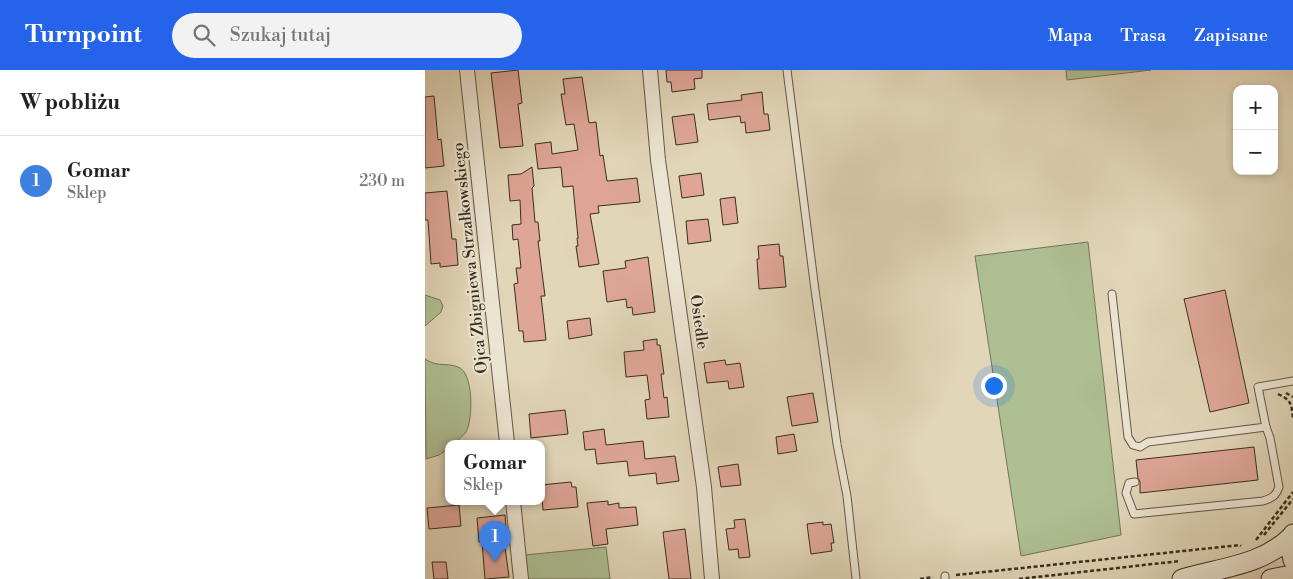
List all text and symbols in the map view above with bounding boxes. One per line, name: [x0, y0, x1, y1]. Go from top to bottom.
search box: [172, 13, 522, 58]
text: Turnpoint: [25, 20, 142, 50]
icon: search: [190, 21, 218, 49]
text: Szukaj tutaj: [230, 23, 331, 47]
text: Mapa: [1048, 24, 1092, 47]
text: Trasa: [1120, 24, 1166, 47]
text: Zapisane: [1194, 24, 1268, 47]
map controls: [1233, 85, 1278, 175]
button: +: [1233, 85, 1278, 130]
text: W pobliżu: [20, 90, 120, 116]
button: −: [1233, 130, 1278, 175]
street label: Ojca Zbigniewa Strzałkowskiego: [448, 142, 492, 374]
text: Gomar: [67, 159, 130, 183]
text: 1: [32, 171, 40, 191]
text: 230 m: [359, 171, 405, 191]
text: Sklep: [67, 183, 107, 203]
street label: Osiedle: [685, 293, 713, 351]
your location: [981, 373, 1007, 399]
popup: [445, 440, 545, 505]
text: Gomar: [463, 451, 527, 475]
text: Sklep: [463, 475, 503, 495]
pin: 1: [479, 521, 511, 562]

